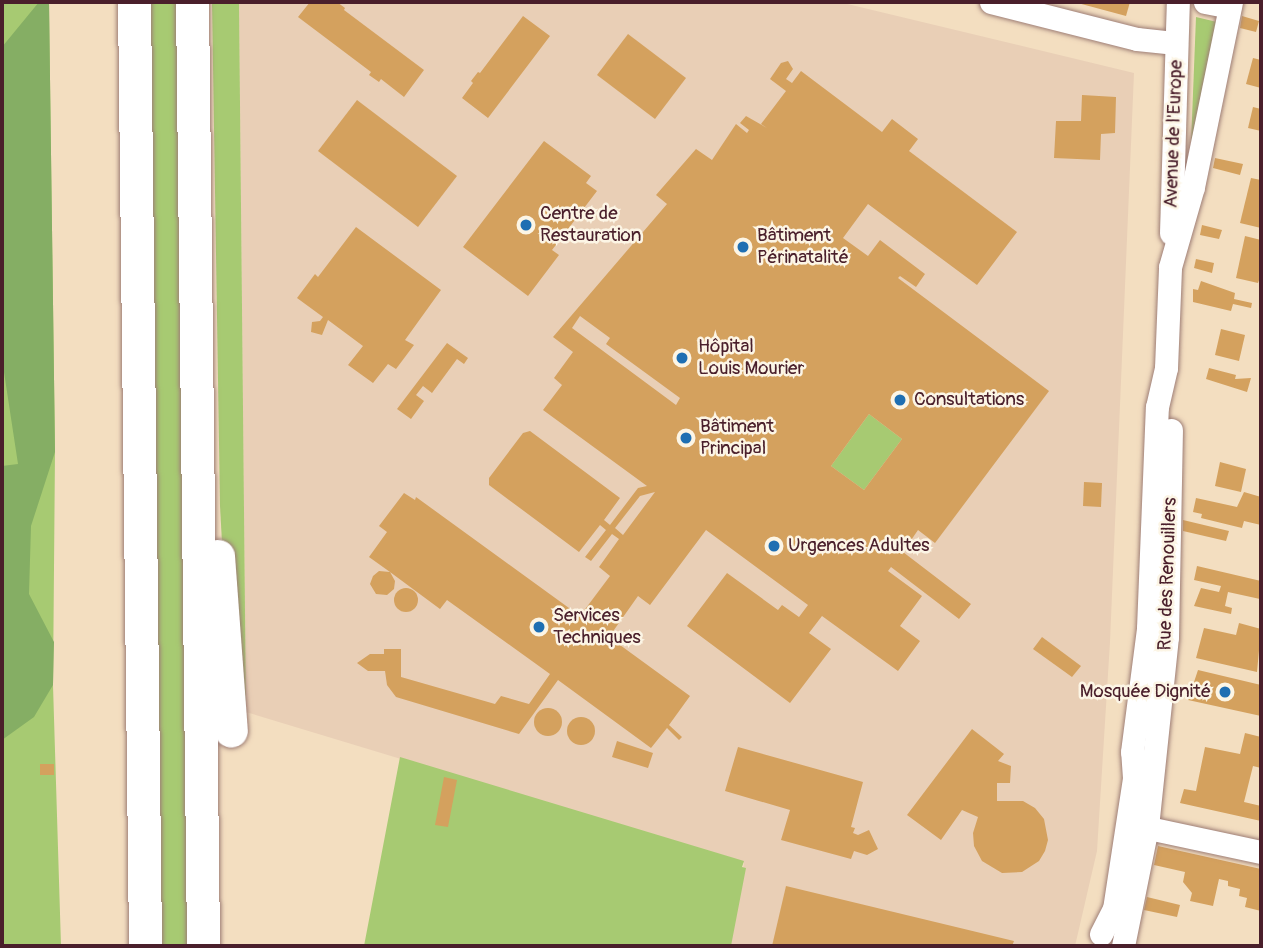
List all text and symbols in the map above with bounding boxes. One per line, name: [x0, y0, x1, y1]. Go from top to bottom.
street label: Avenue de l'Europe: [1160, 59, 1188, 209]
place label: Centre de Restauration: [540, 203, 641, 247]
marker: Centre de Restauration: [518, 217, 534, 233]
place label: Bâtiment Périnatalité: [757, 225, 849, 269]
marker: Bâtiment Périnatalité: [735, 239, 751, 255]
place label: Hôpital Louis Mourier: [698, 336, 804, 380]
marker: Hôpital Louis Mourier: [672, 348, 692, 368]
place label: Consultations: [914, 389, 1024, 411]
marker: Consultations: [892, 392, 908, 408]
place label: Bâtiment Principal: [700, 416, 774, 460]
marker: Bâtiment Principal: [678, 430, 694, 446]
street label: Rue des Renouillers: [1154, 497, 1182, 651]
place label: Urgences Adultes: [788, 535, 930, 557]
marker: Urgences Adultes: [766, 538, 782, 554]
place label: Services Techniques: [553, 605, 641, 649]
marker: Services Techniques: [531, 619, 547, 635]
place label: Mosquée Dignité: [1080, 681, 1211, 703]
marker: Mosquée Dignité: [1217, 684, 1233, 700]

